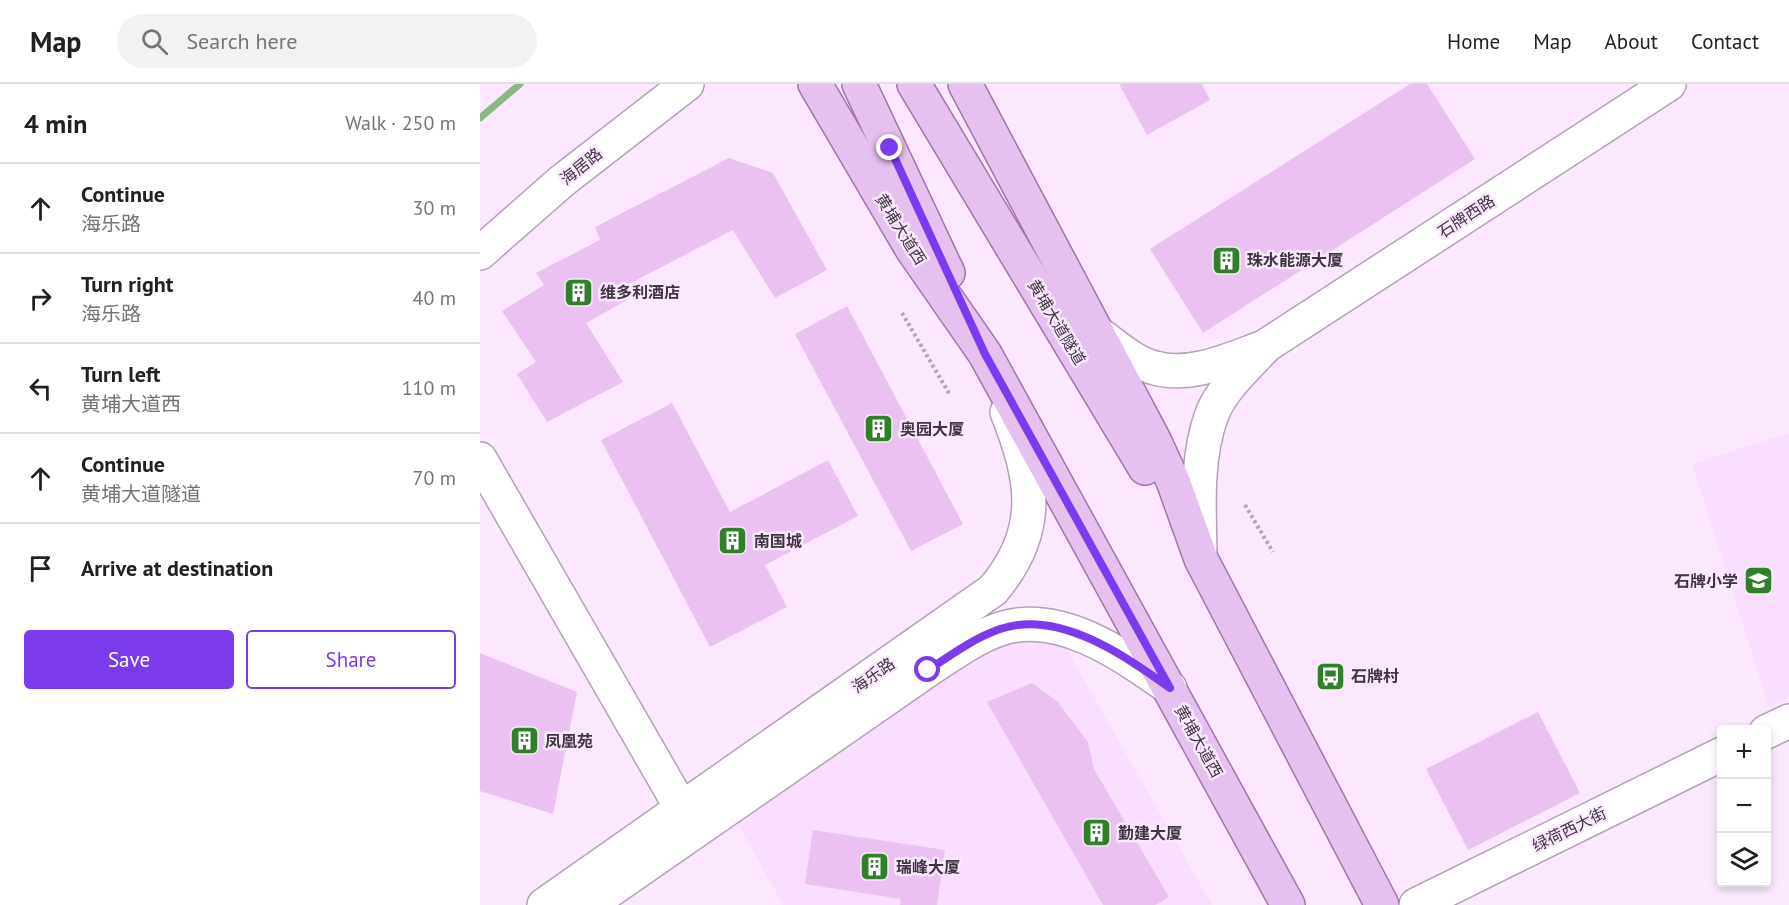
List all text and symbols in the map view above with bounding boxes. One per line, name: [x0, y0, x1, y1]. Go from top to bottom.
search box: [117, 14, 537, 68]
text: Map: [30, 23, 81, 60]
icon: search: [138, 25, 171, 58]
text: Search here: [186, 27, 297, 55]
text: Home: [1447, 28, 1500, 55]
text: Map: [1533, 28, 1572, 55]
text: About: [1605, 28, 1658, 55]
text: Contact: [1691, 28, 1759, 55]
text: 4 min: [24, 107, 87, 140]
text: Walk · 250 m: [345, 110, 456, 136]
route end: [876, 134, 902, 160]
street label: 海居路: [556, 143, 606, 189]
text: Continue: [81, 180, 165, 208]
street label: 黄埔大道西: [871, 190, 931, 268]
street label: 石牌西路: [1434, 190, 1498, 242]
icon: ahead: [24, 192, 57, 225]
text: 30 m: [413, 195, 456, 221]
text: 海乐路: [81, 211, 141, 237]
building icon: 珠水能源大厦: [1210, 244, 1242, 276]
place label: 珠水能源大厦: [1247, 250, 1343, 270]
text: Turn right: [81, 270, 173, 298]
building icon: 维多利酒店: [563, 276, 595, 308]
street label: 黄埔大道隧道: [1024, 276, 1090, 368]
icon: right: [24, 282, 57, 315]
place label: 维多利酒店: [600, 282, 680, 302]
text: 40 m: [413, 285, 456, 311]
text: 海乐路: [81, 301, 141, 327]
text: Turn left: [81, 360, 161, 388]
icon: left: [24, 372, 57, 405]
text: 110 m: [402, 375, 456, 401]
text: 黄埔大道西: [81, 391, 181, 417]
building icon: 奥园大厦: [863, 413, 895, 445]
place label: 奥园大厦: [900, 419, 964, 439]
text: Continue: [81, 450, 165, 478]
icon: ahead: [24, 462, 57, 495]
text: 70 m: [413, 465, 456, 491]
text: 黄埔大道隧道: [81, 481, 201, 507]
building icon: 南国城: [717, 525, 749, 557]
place label: 南国城: [754, 531, 802, 551]
icon: arrive: [24, 552, 57, 585]
text: Arrive at destination: [81, 554, 273, 582]
school or university icon: 石牌小学: [1743, 565, 1775, 597]
place label: 石牌小学: [1674, 571, 1738, 591]
button: Save: [24, 630, 234, 689]
button: Share: [246, 630, 456, 689]
street label: 海乐路: [848, 653, 898, 697]
route start: [914, 656, 940, 682]
bus stop icon: 石牌村: [1314, 660, 1346, 692]
place label: 石牌村: [1351, 666, 1399, 686]
street label: 黄埔大道西: [1171, 701, 1227, 781]
building icon: 凤凰苑: [508, 725, 540, 757]
map controls: [1717, 725, 1771, 887]
button: +: [1717, 725, 1771, 779]
place label: 凤凰苑: [545, 731, 593, 751]
button: −: [1717, 779, 1771, 833]
street label: 绿荷西大街: [1529, 802, 1609, 856]
building icon: 勤建大厦: [1081, 817, 1113, 849]
place label: 勤建大厦: [1118, 823, 1182, 843]
button: layers: [1717, 833, 1771, 887]
building icon: 瑞峰大厦: [859, 851, 891, 883]
place label: 瑞峰大厦: [896, 857, 960, 877]

